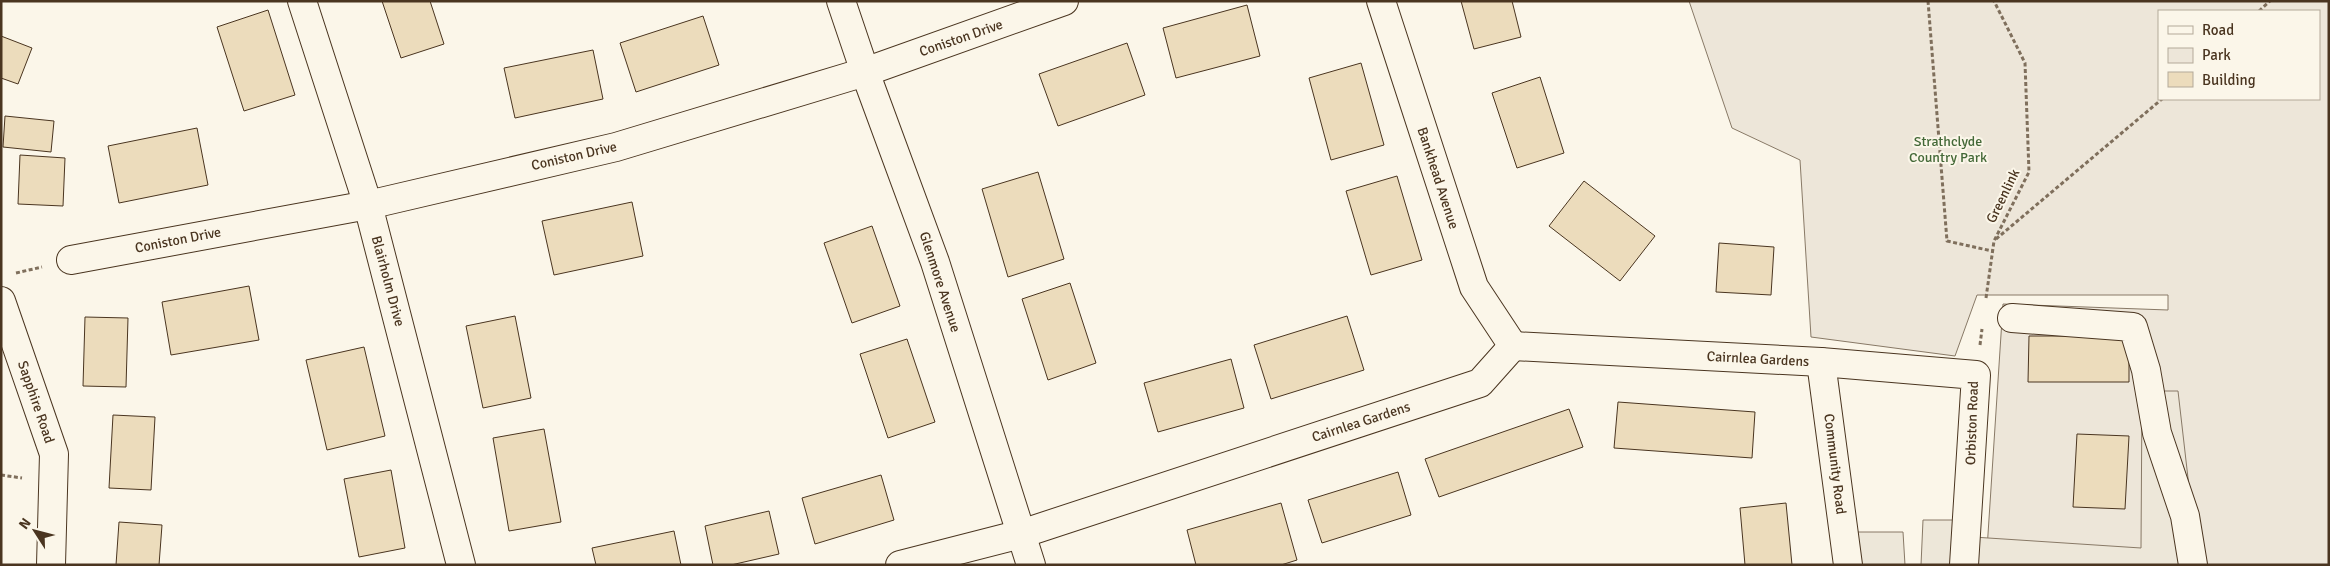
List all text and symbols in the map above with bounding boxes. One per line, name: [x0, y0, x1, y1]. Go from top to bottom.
legend: [2158, 10, 2320, 100]
street label: Coniston Drive: [917, 16, 1005, 60]
text: Road: [2202, 21, 2234, 39]
text: Park: [2202, 46, 2231, 64]
text: Building: [2202, 71, 2256, 89]
street label: Bankhead Avenue: [1414, 125, 1462, 231]
park label: Strathclyde Country Park: [1909, 133, 1987, 166]
street label: Coniston Drive: [530, 138, 618, 174]
street label: Greenlink: [1983, 166, 2023, 226]
street label: Coniston Drive: [134, 223, 222, 257]
street label: Glenmore Avenue: [916, 230, 964, 334]
street label: Blairholm Drive: [368, 234, 408, 328]
street label: Cairnlea Gardens: [1706, 348, 1810, 370]
street label: Sapphire Road: [14, 359, 58, 445]
street label: Orbiston Road: [1962, 381, 1982, 465]
street label: Cairnlea Gardens: [1310, 398, 1412, 446]
street label: Community Road: [1820, 413, 1850, 515]
north arrow: [10, 506, 60, 556]
text: N: [15, 515, 35, 533]

